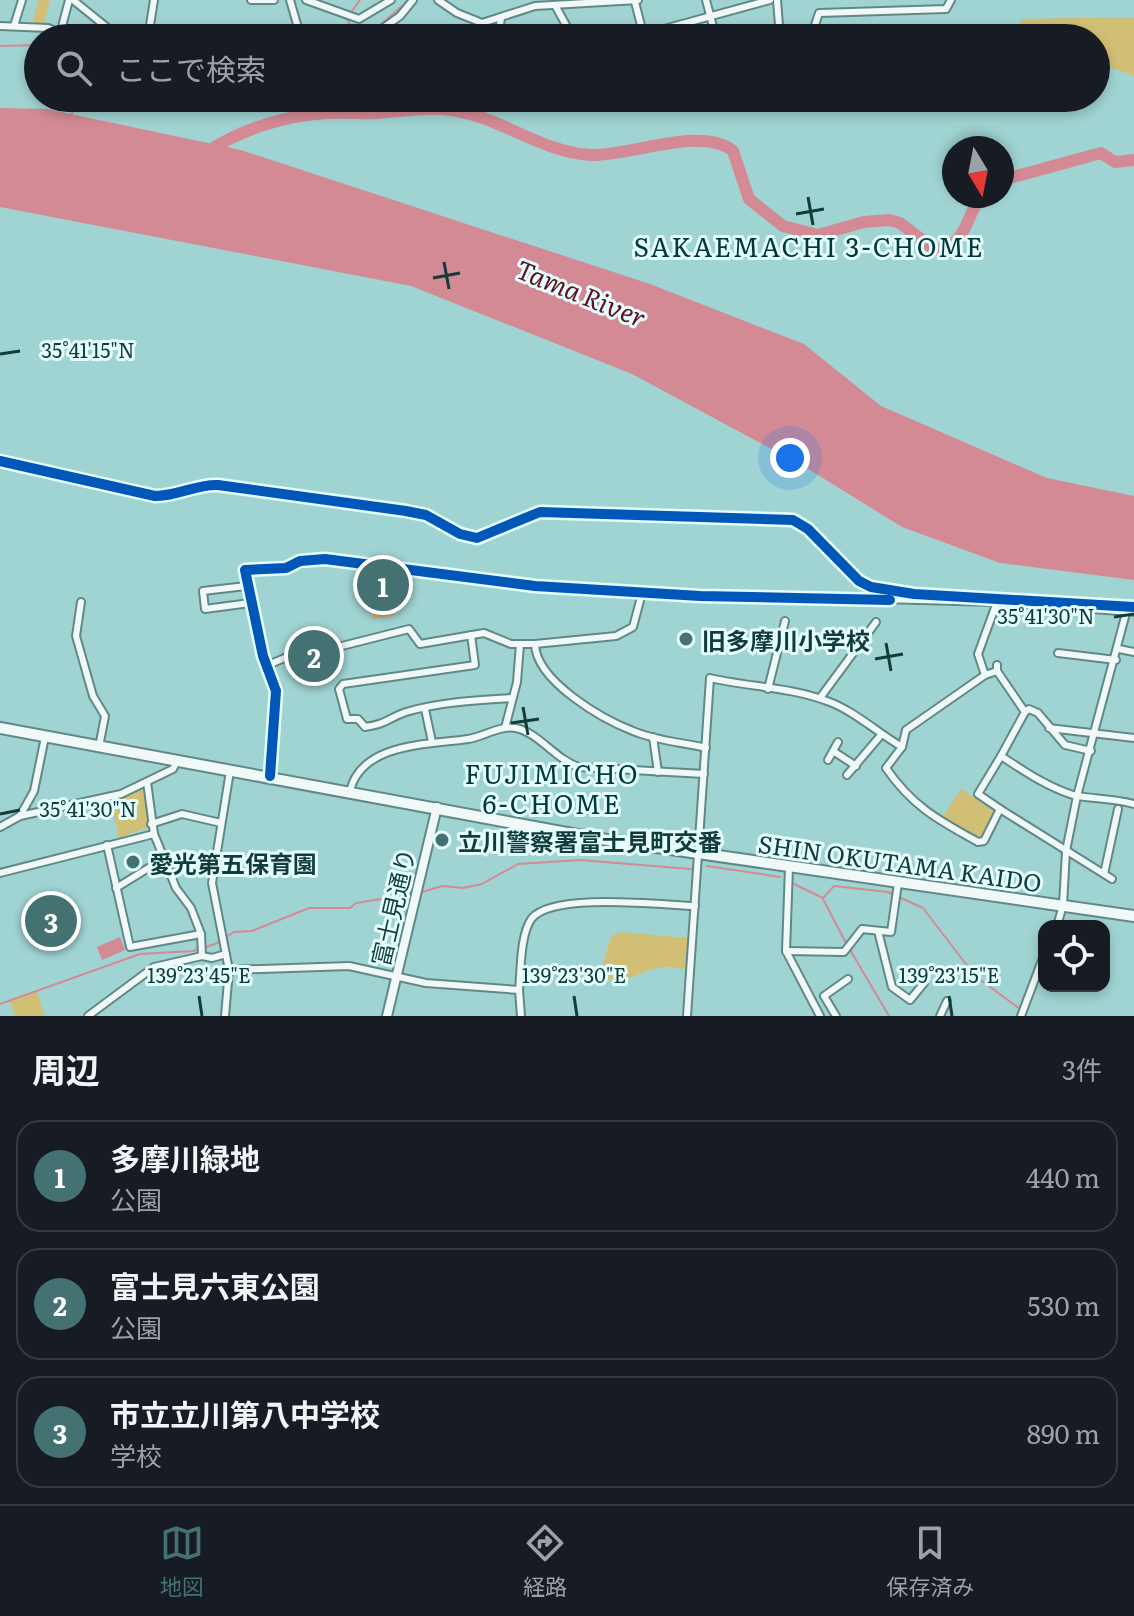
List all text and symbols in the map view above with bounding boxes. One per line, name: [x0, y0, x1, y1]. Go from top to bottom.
search box: [24, 24, 1110, 112]
icon: search: [52, 46, 96, 90]
text: ここで検索: [116, 46, 266, 90]
north arrow: [942, 136, 1014, 208]
district label: SAKAEMACHI 3-CHOME: [633, 226, 985, 265]
water label: Tama River: [511, 248, 653, 336]
text: 35°41'15"N: [41, 334, 135, 364]
your location: [770, 438, 810, 478]
pin: 1: [357, 555, 409, 615]
text: 35°41'30"N: [997, 600, 1095, 630]
place label: 旧多摩川小学校: [702, 622, 870, 657]
pin: 2: [288, 626, 340, 686]
marker: 旧多摩川小学校: [677, 630, 695, 648]
district label: FUJIMICHO 6-CHOME: [465, 753, 639, 822]
text: 35°41'30"N: [39, 793, 137, 823]
place label: 立川警察署富士見町交番: [458, 823, 722, 858]
street label: SHIN OKUTAMA KAIDO: [756, 825, 1044, 899]
marker: 立川警察署富士見町交番: [433, 831, 451, 849]
place label: 愛光第五保育園: [149, 845, 317, 880]
street label: 富士見通り: [361, 845, 423, 969]
marker: 愛光第五保育園: [124, 853, 142, 871]
pin: 3: [25, 891, 77, 951]
map controls: [1038, 920, 1110, 992]
button: locate: [1038, 920, 1110, 992]
text: 139°23'45"E: [147, 959, 251, 989]
text: 139°23'30"E: [522, 959, 626, 989]
text: 139°23'15"E: [899, 959, 999, 989]
text: 周辺: [32, 1043, 100, 1093]
text: 3件: [1062, 1049, 1102, 1088]
text: 多摩川緑地: [110, 1135, 260, 1179]
text: 1: [55, 1157, 65, 1196]
text: 440 m: [1026, 1157, 1100, 1196]
text: 公園: [110, 1179, 162, 1218]
text: 富士見六東公園: [110, 1263, 320, 1307]
text: 2: [53, 1285, 67, 1324]
text: 530 m: [1027, 1285, 1100, 1324]
text: 公園: [110, 1307, 162, 1346]
text: 市立立川第八中学校: [110, 1391, 380, 1435]
text: 3: [53, 1413, 67, 1452]
text: 890 m: [1027, 1413, 1100, 1452]
text: 学校: [110, 1435, 162, 1474]
tab: 地図: [160, 1521, 204, 1602]
tab: 経路: [523, 1521, 567, 1602]
tab: 保存済み: [886, 1521, 974, 1602]

